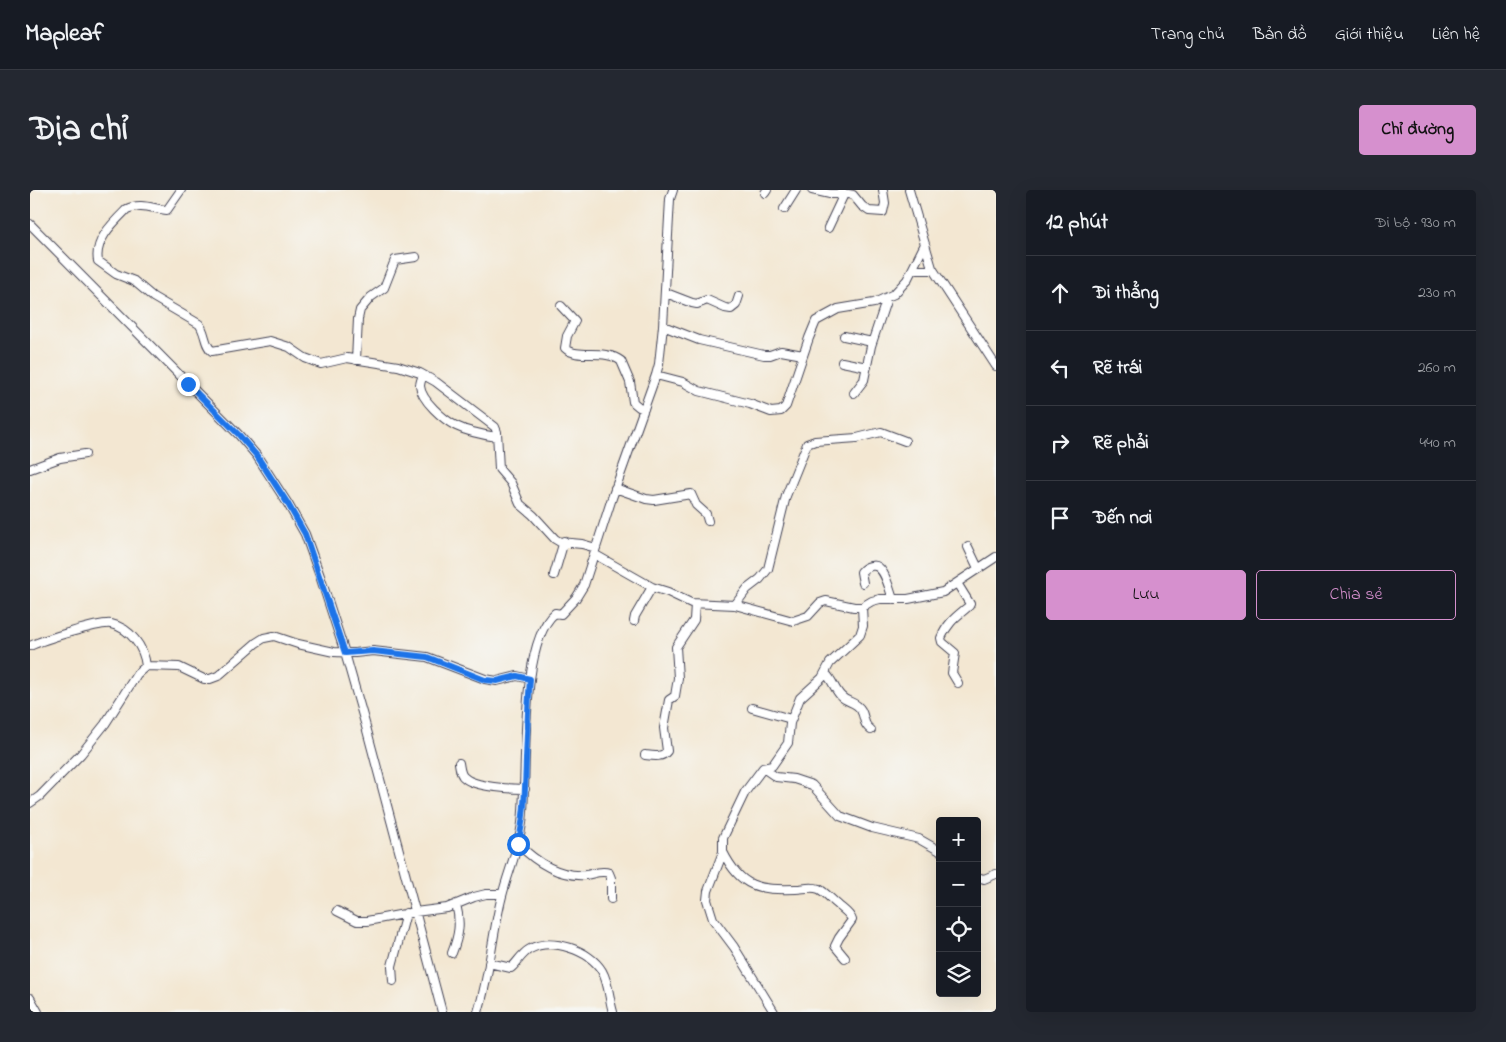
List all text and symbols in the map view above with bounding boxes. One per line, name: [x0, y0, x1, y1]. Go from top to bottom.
text: Mapleaf: [25, 17, 104, 52]
text: Trang chủ: [1151, 22, 1225, 48]
text: Bản đồ: [1253, 22, 1307, 48]
text: Giới thiệu: [1335, 22, 1404, 48]
text: Liên hệ: [1432, 22, 1481, 48]
text: Địa chỉ: [30, 105, 128, 156]
button: Chỉ đường: [1359, 105, 1476, 155]
text: 12 phút: [1046, 208, 1108, 238]
text: Đi bộ · 930 m: [1375, 211, 1456, 235]
icon: ahead: [1046, 279, 1074, 307]
text: Đi thẳng: [1093, 280, 1159, 307]
text: 230 m: [1418, 281, 1456, 305]
icon: left: [1046, 354, 1074, 382]
text: Rẽ trái: [1093, 355, 1142, 382]
text: 260 m: [1418, 356, 1456, 380]
route end: [177, 373, 200, 396]
icon: right: [1046, 429, 1074, 457]
text: Rẽ phải: [1093, 430, 1149, 457]
text: 440 m: [1419, 431, 1456, 455]
icon: arrive: [1046, 504, 1074, 532]
text: Đến nơi: [1093, 505, 1152, 532]
button: Lưu: [1046, 570, 1246, 620]
button: Chia sẻ: [1256, 570, 1456, 620]
map controls: [936, 817, 981, 997]
button: +: [936, 817, 981, 862]
route start: [507, 833, 530, 856]
button: −: [936, 862, 981, 907]
button: locate: [936, 907, 981, 952]
button: layers: [936, 952, 981, 997]

